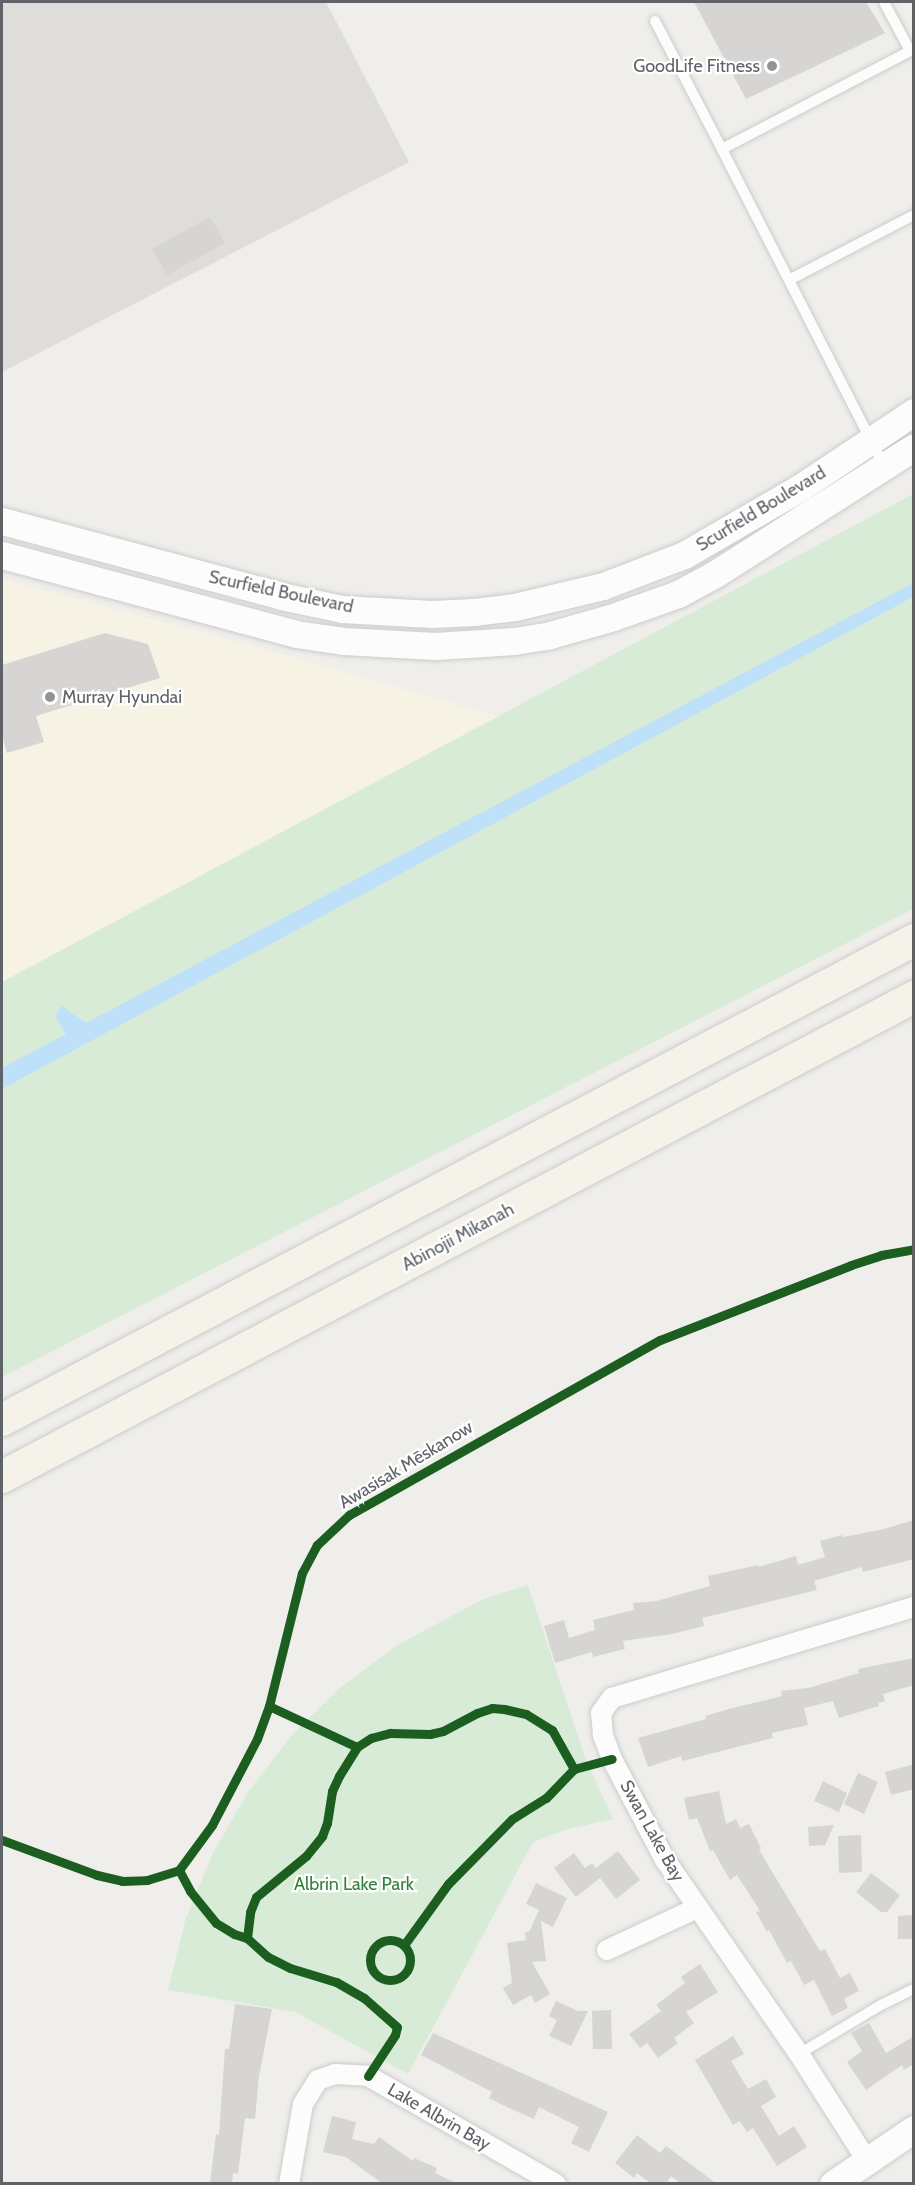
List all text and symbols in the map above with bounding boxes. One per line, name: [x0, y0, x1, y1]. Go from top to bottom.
place label: GoodLife Fitness: [633, 55, 760, 77]
marker: GoodLife Fitness: [765, 59, 779, 73]
street label: Scurfield Boulevard: [692, 462, 830, 556]
street label: Scurfield Boulevard: [207, 566, 355, 618]
place label: Murray Hyundai: [62, 686, 182, 708]
marker: Murray Hyundai: [43, 690, 57, 704]
street label: Abinojii Mikanah: [398, 1198, 518, 1276]
street label: Awasisak Mēskanow: [335, 1416, 477, 1514]
street label: Swan Lake Bay: [615, 1776, 689, 1886]
park label: Albrin Lake Park: [294, 1873, 414, 1895]
street label: Lake Albrin Bay: [384, 2079, 494, 2155]

